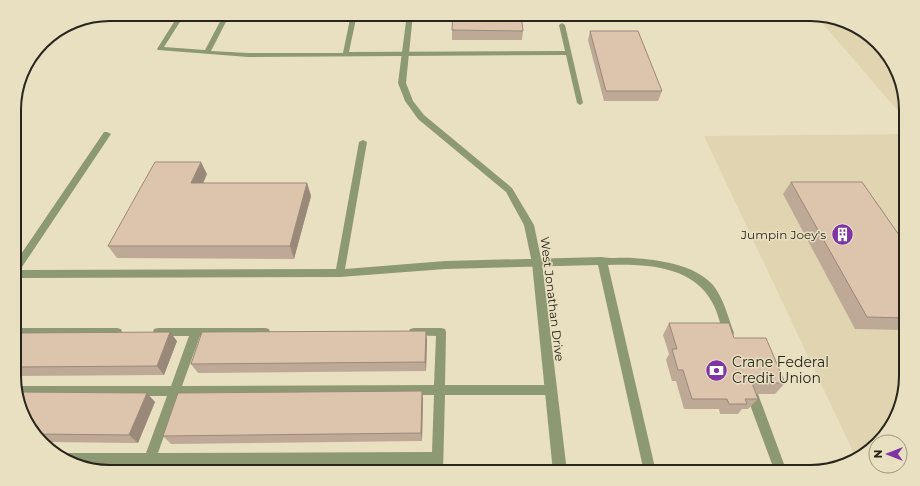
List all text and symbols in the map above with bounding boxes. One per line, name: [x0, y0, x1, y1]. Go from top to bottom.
building icon: Jumpin Joey's: [829, 222, 855, 248]
place label: Jumpin Joey's: [740, 227, 826, 242]
street label: West Jonathan Drive: [537, 236, 568, 362]
place label: Crane Federal Credit Union: [732, 353, 829, 387]
bank icon: Crane Federal Credit Union: [704, 357, 730, 383]
north arrow: [868, 434, 908, 474]
text: N: [871, 450, 885, 458]

